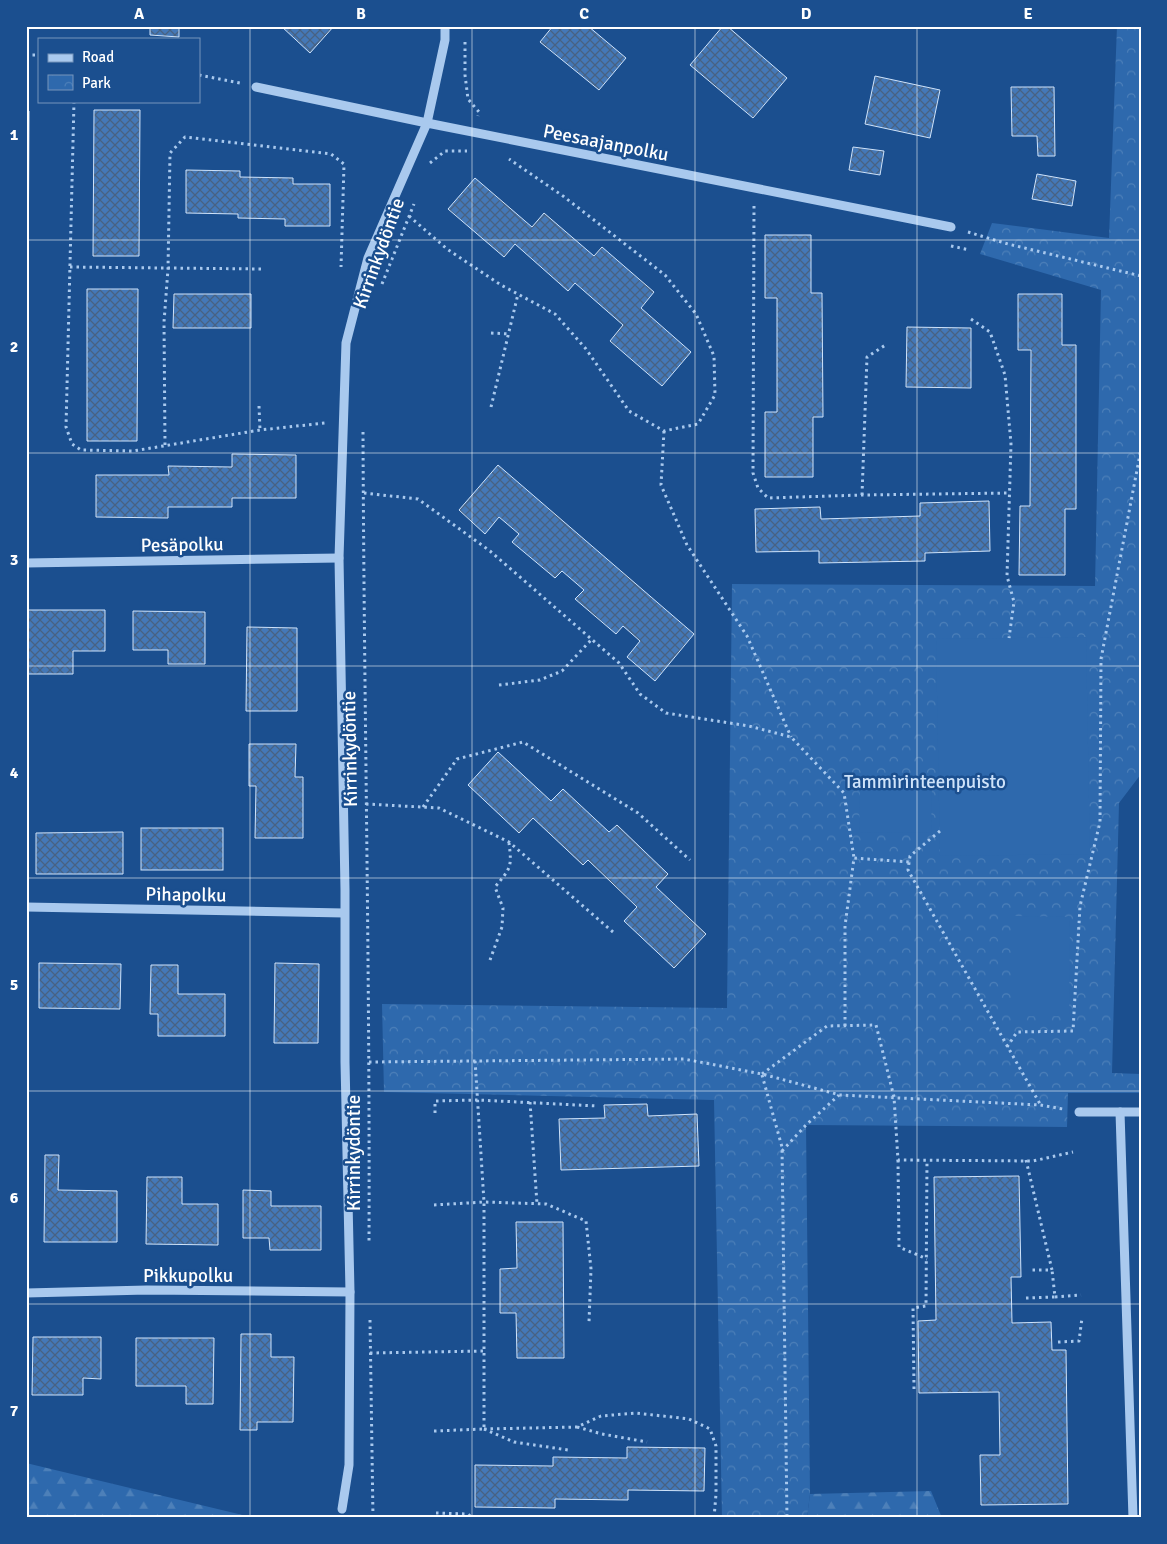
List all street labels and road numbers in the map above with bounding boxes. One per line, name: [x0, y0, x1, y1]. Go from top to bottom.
street label: Peesaajanpolku: [541, 119, 671, 167]
street label: Kirrinkydöntie: [348, 195, 410, 312]
street label: Pesäpolku: [140, 532, 224, 558]
street label: Kirrinkydöntie: [337, 691, 363, 807]
street label: Pihapolku: [145, 882, 227, 908]
street label: Kirrinkydöntie: [342, 1095, 366, 1211]
street label: Pikkupolku: [143, 1264, 233, 1288]

